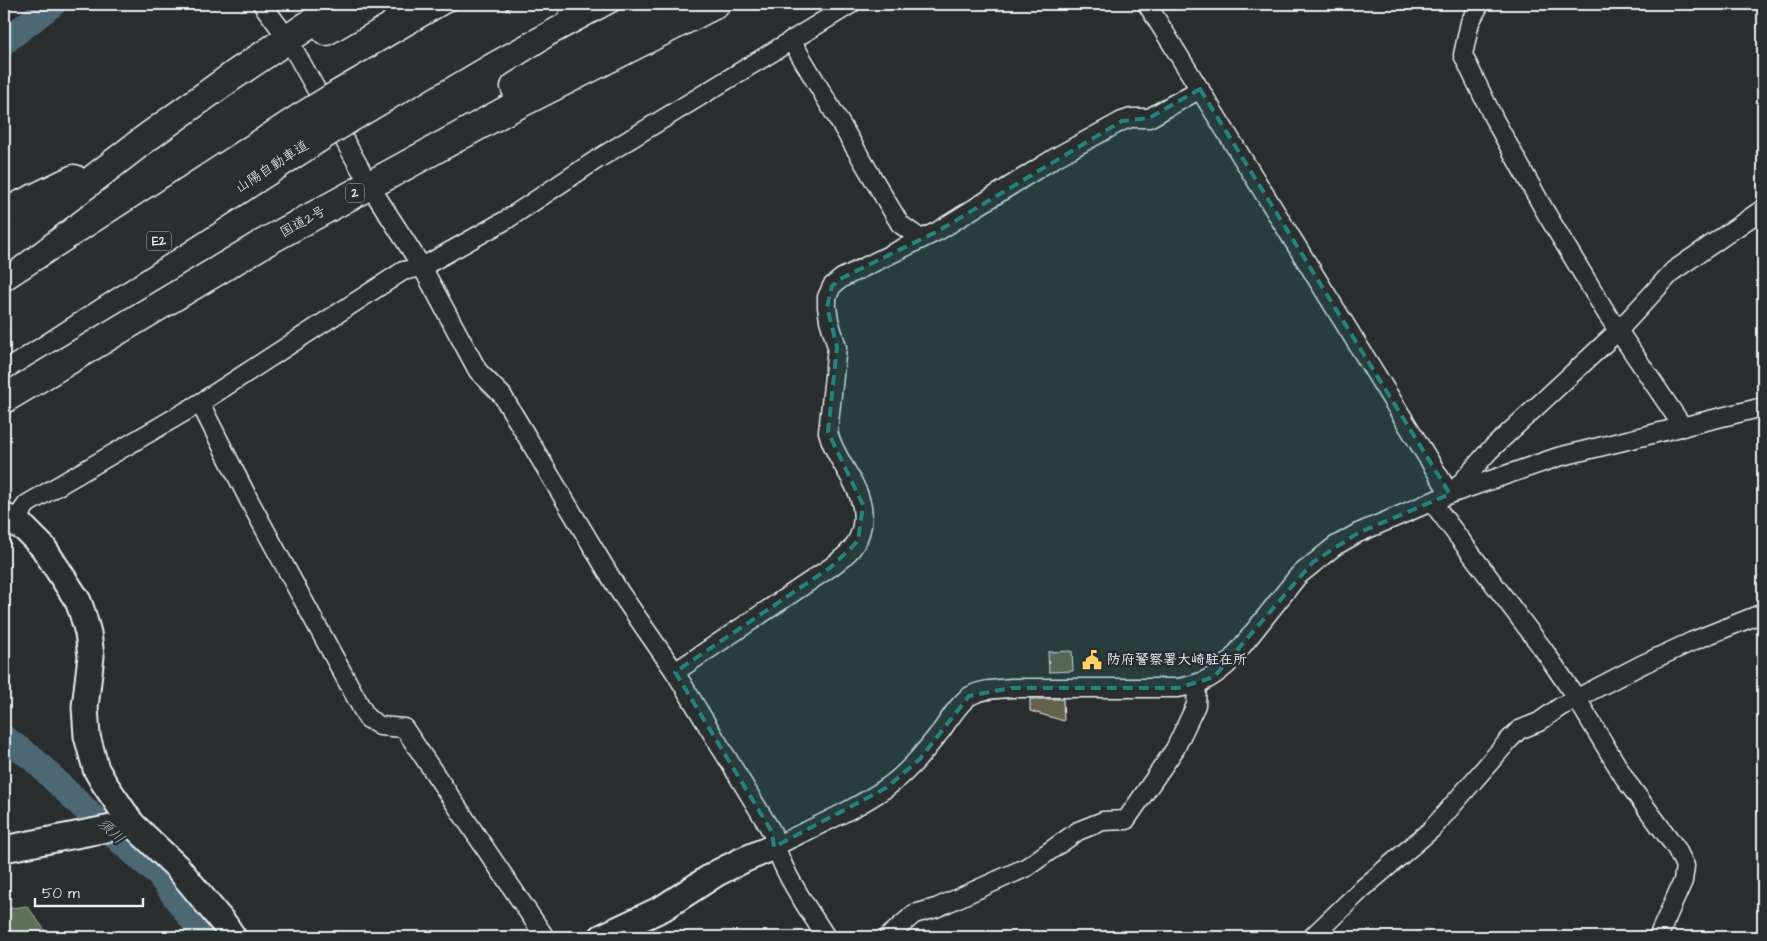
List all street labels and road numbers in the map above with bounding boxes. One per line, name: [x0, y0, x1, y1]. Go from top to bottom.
street label: 山陽自動車道: [231, 136, 313, 198]
road number: 2: [346, 184, 364, 202]
street label: 国道2号: [276, 201, 330, 243]
road number: E2: [146, 232, 172, 250]

